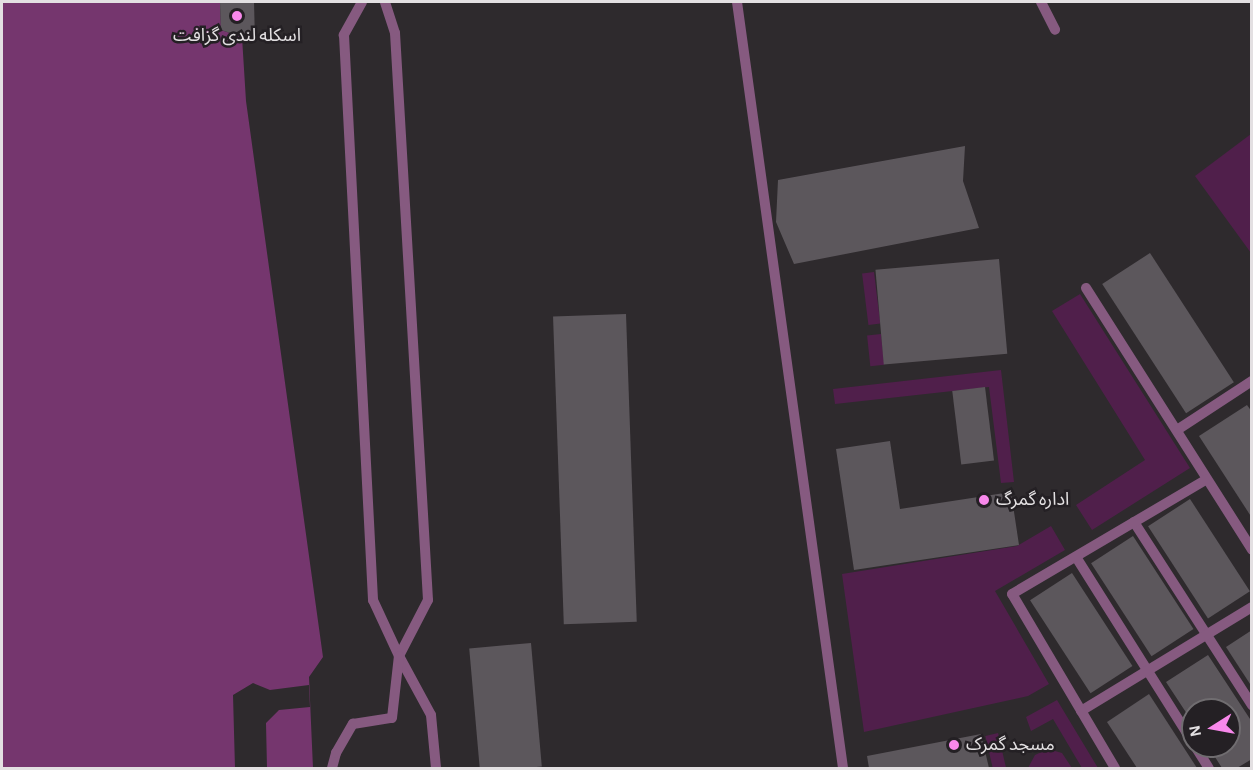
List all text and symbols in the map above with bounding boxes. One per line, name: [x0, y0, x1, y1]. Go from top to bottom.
marker: اسکله لندی گزافت: [230, 9, 244, 23]
place label: اسکله لندی گزافت: [173, 25, 301, 47]
place label: اداره گمرگ: [996, 489, 1069, 511]
marker: اداره گمرگ: [977, 493, 991, 507]
north arrow: [1181, 698, 1241, 758]
text: N: [1186, 724, 1204, 738]
place label: مسجد گمرک: [966, 734, 1055, 756]
marker: مسجد گمرک: [947, 738, 961, 752]

